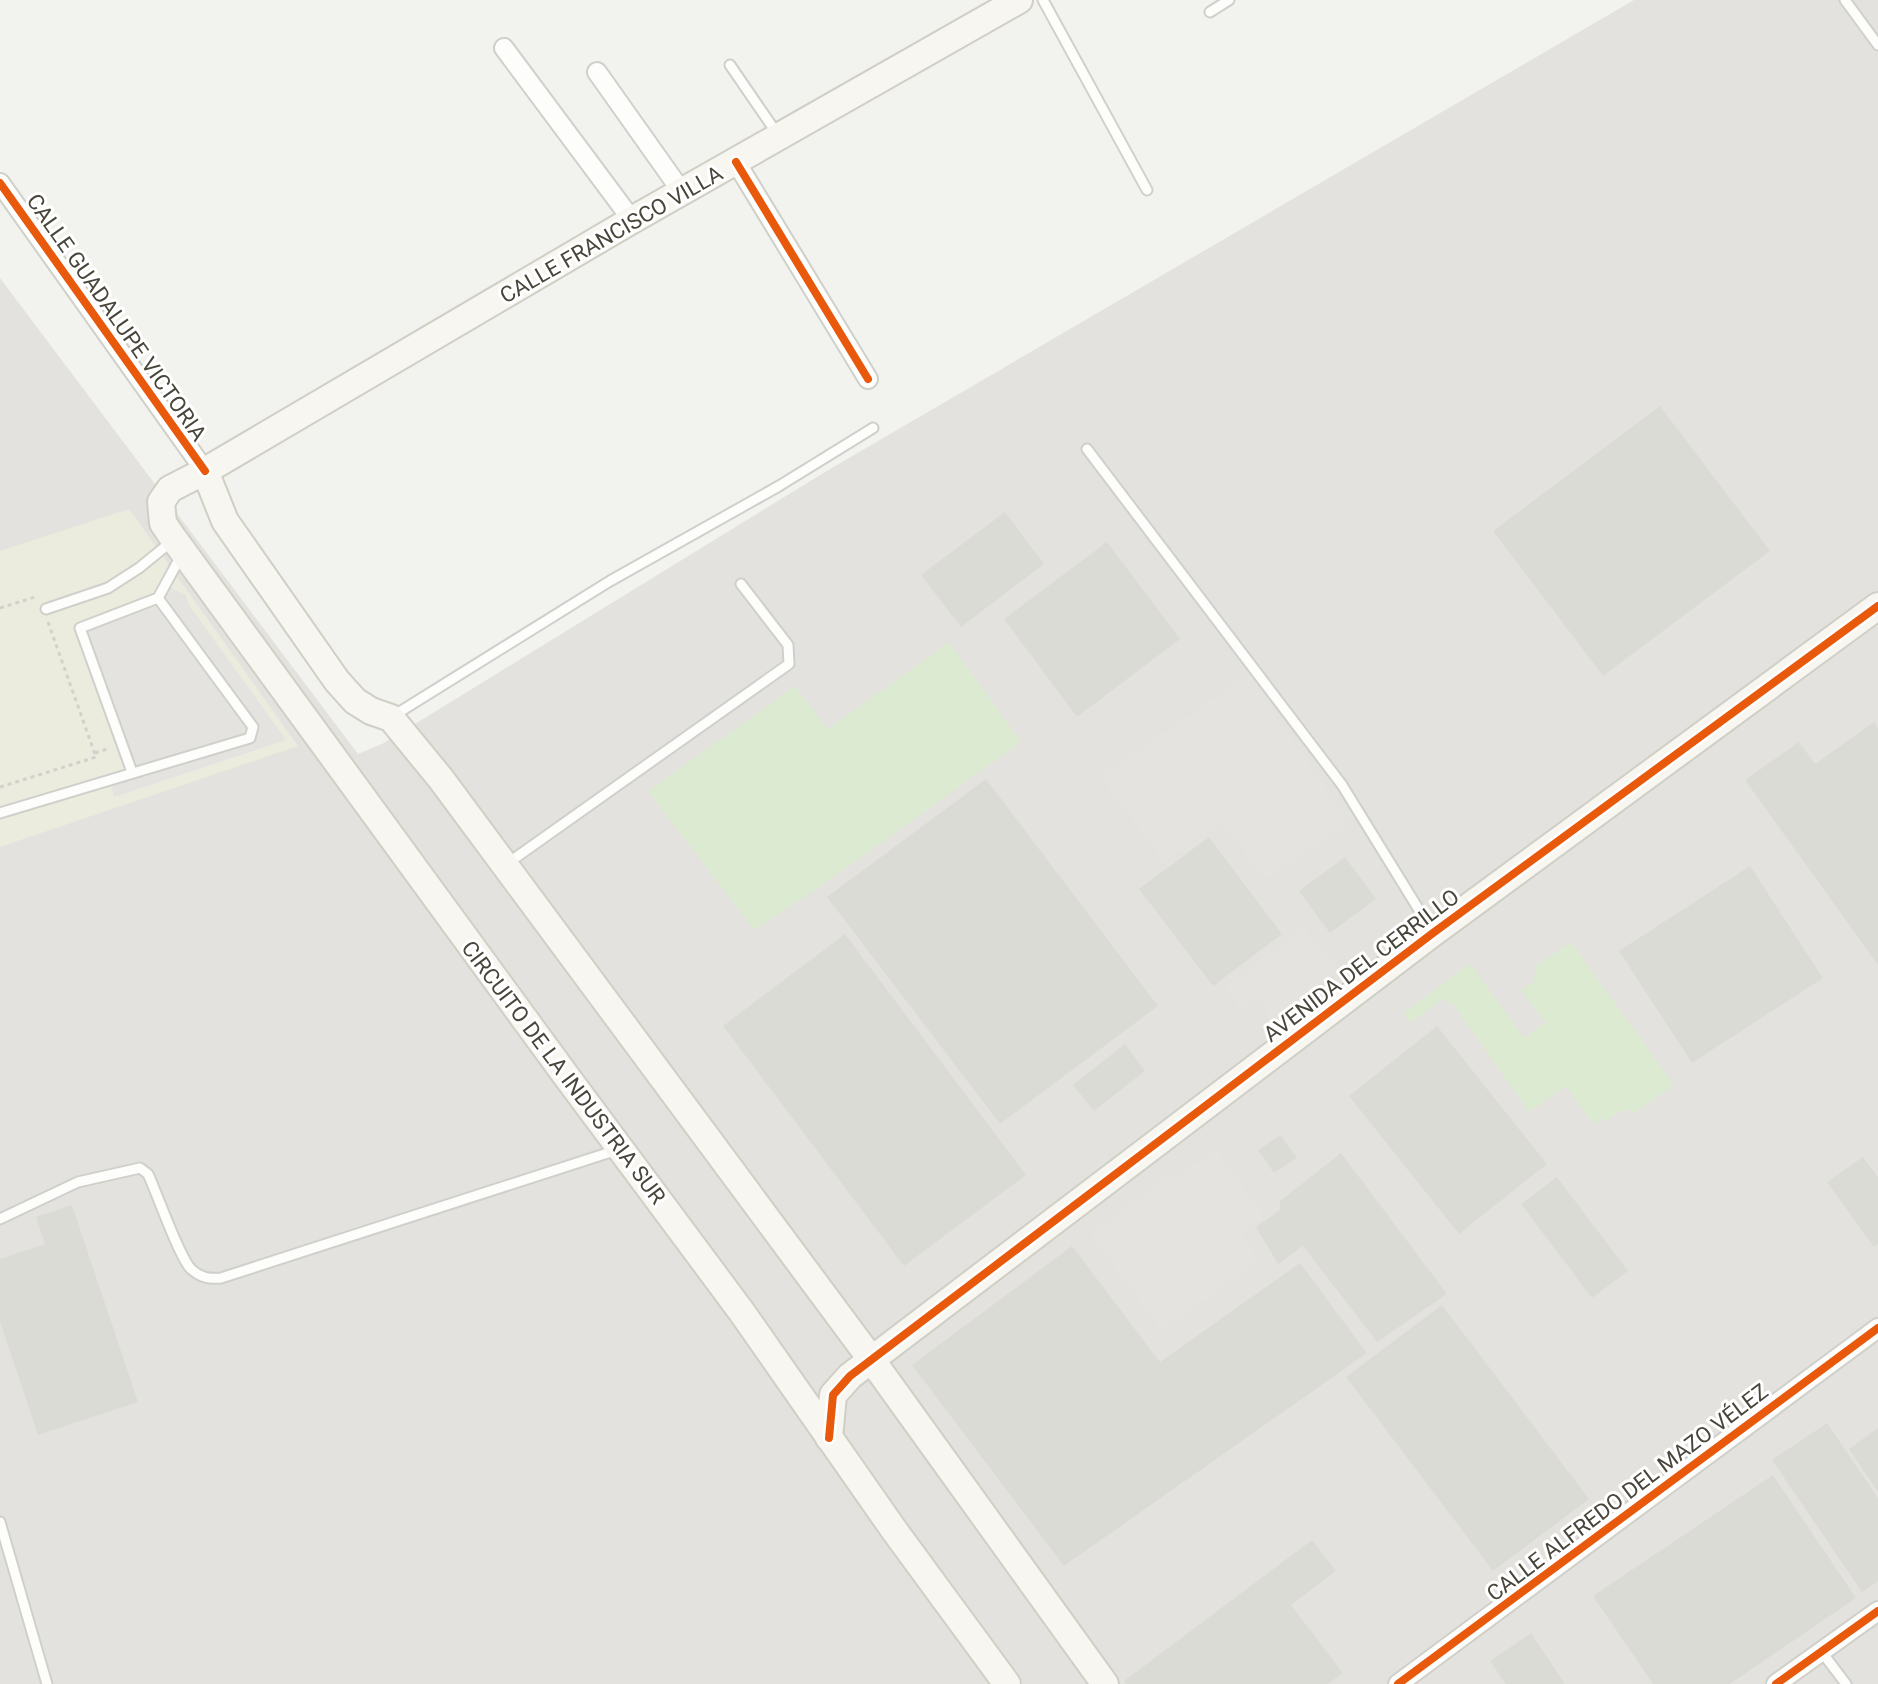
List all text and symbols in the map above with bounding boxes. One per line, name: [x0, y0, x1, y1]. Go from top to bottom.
street label: CALLE FRANCISCO VILLA: [496, 160, 727, 308]
street label: CALLE GUADALUPE VICTORIA: [22, 189, 212, 446]
street label: AVENIDA DEL CERRILLO: [1259, 884, 1464, 1047]
street label: CIRCUITO DE LA INDUSTRIA SUR: [456, 936, 671, 1209]
street label: CALLE ALFREDO DEL MAZO VÉLEZ: [1482, 1379, 1773, 1606]

